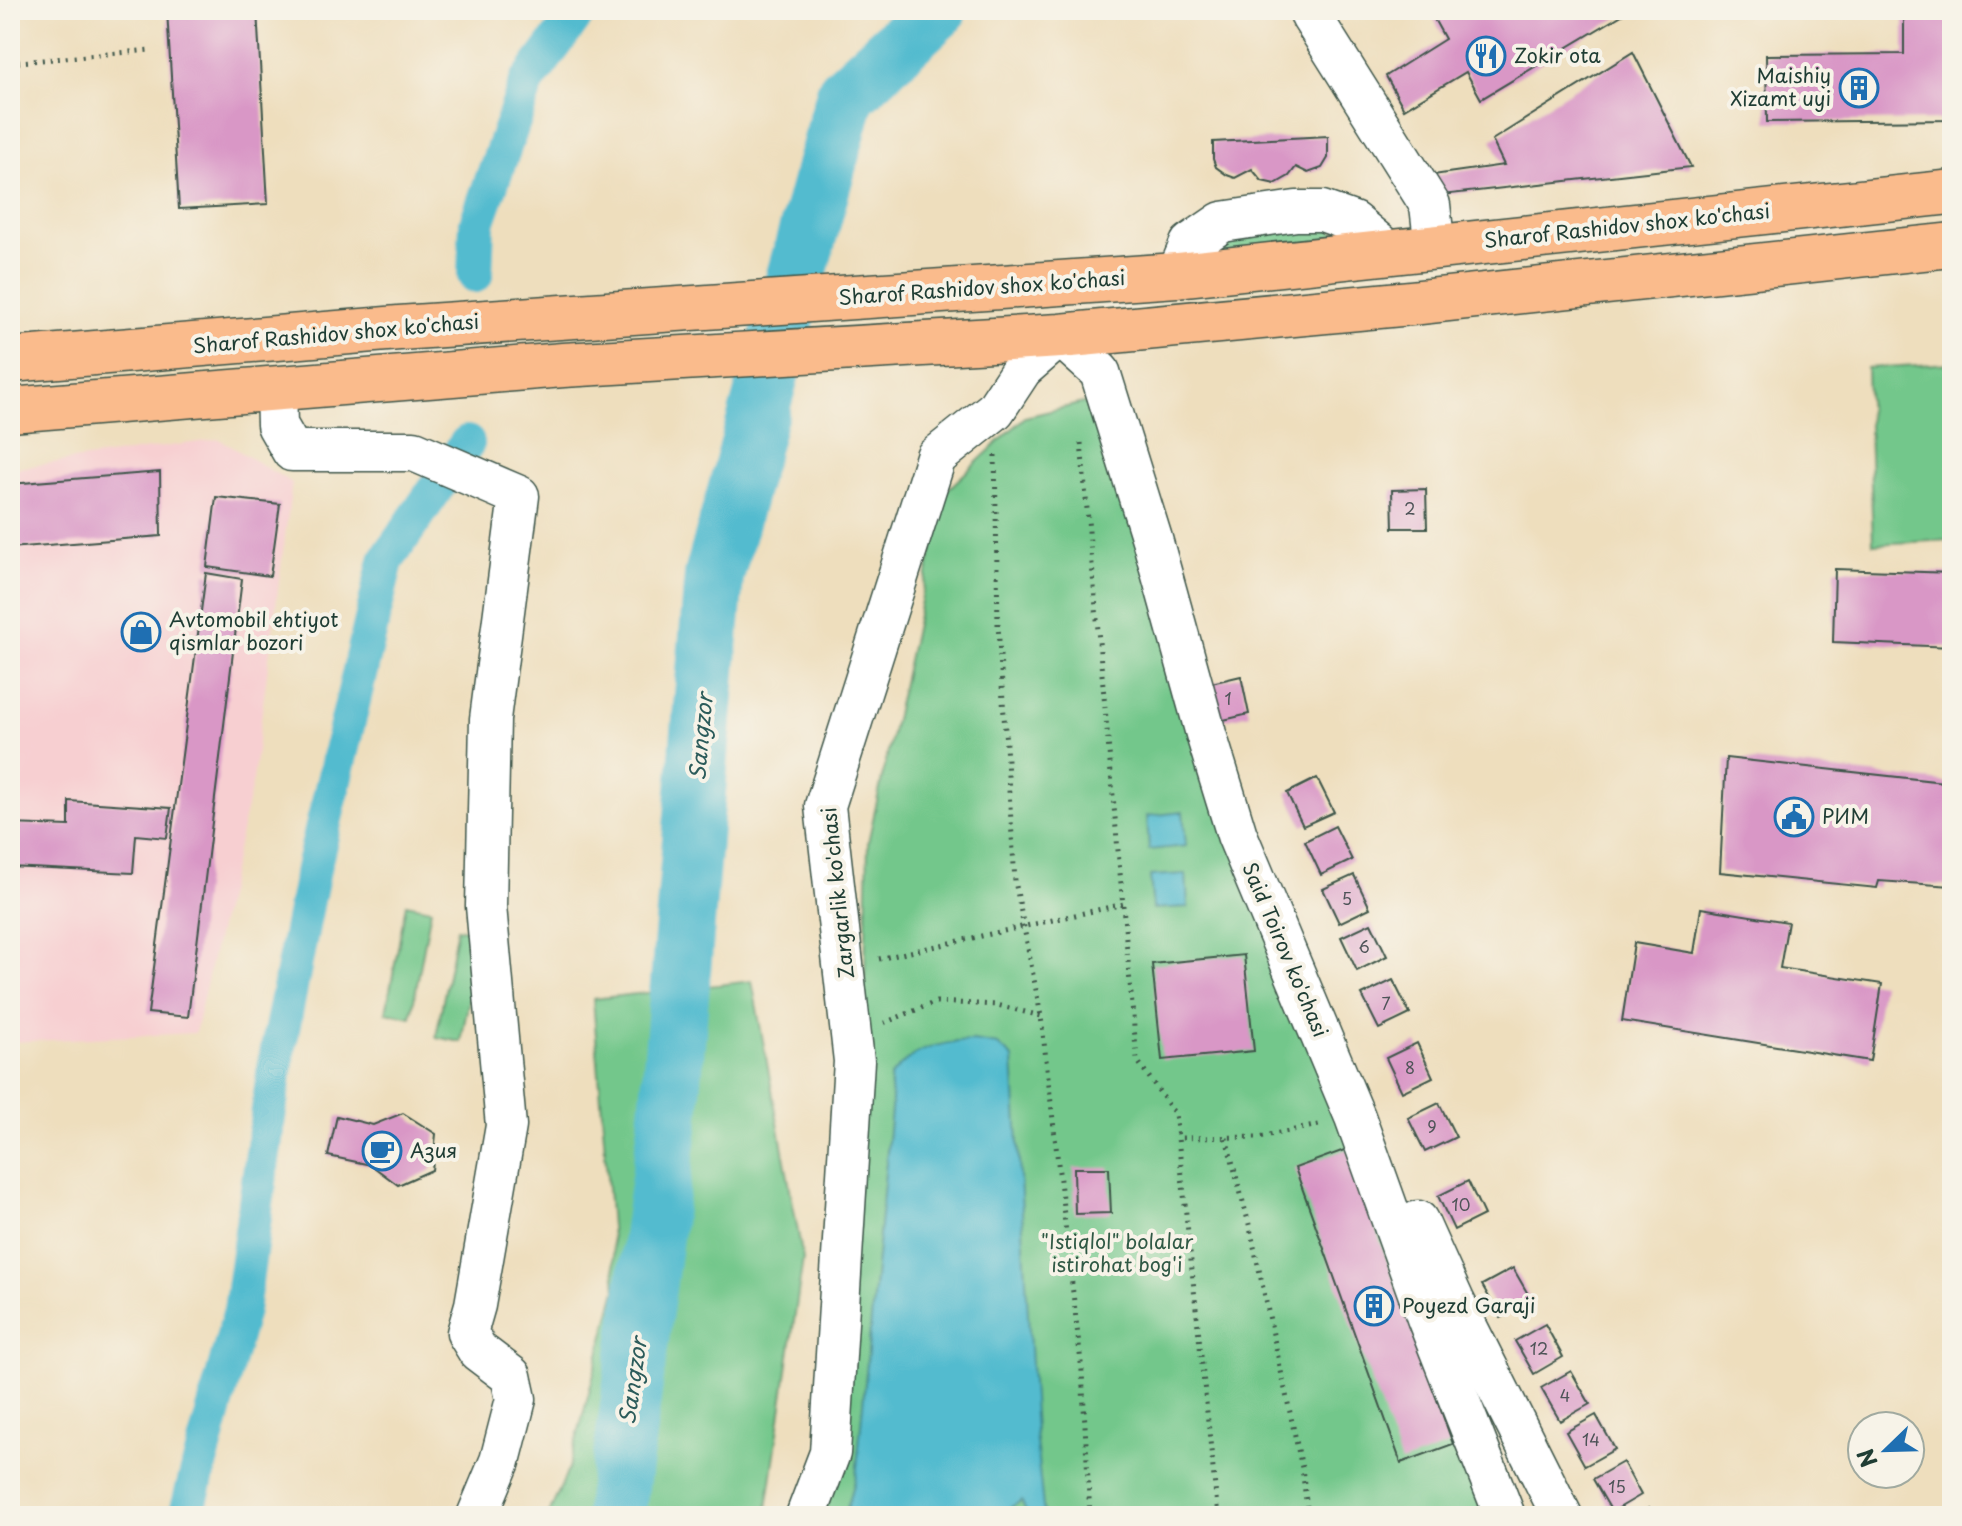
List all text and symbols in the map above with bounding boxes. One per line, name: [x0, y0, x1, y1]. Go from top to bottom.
restaurant icon: Zokir ota: [1465, 35, 1507, 77]
place label: Zokir ota: [1514, 40, 1601, 70]
place label: Maishiy Xizamt uyi: [1730, 60, 1831, 113]
building icon: Maishiy Xizamt uyi: [1838, 67, 1880, 109]
street label: Sharof Rashidov shox ko'chasi: [1482, 195, 1771, 255]
street label: Sharof Rashidov shox ko'chasi: [837, 262, 1126, 312]
street label: Sharof Rashidov shox ko'chasi: [191, 306, 480, 360]
house number: 2: [1404, 496, 1416, 520]
place label: Avtomobil ehtiyot qismlar bozori: [169, 604, 338, 657]
shop icon: Avtomobil ehtiyot qismlar bozori: [120, 611, 162, 653]
house number: 1: [1224, 686, 1232, 710]
water label: Sangzor: [679, 689, 720, 782]
public building icon: РИМ: [1773, 796, 1815, 838]
place label: РИМ: [1822, 801, 1869, 831]
street label: Zargarlik ko'chasi: [813, 806, 861, 980]
street label: Said Toirov ko'chasi: [1236, 858, 1336, 1042]
house number: 5: [1342, 886, 1352, 910]
house number: 6: [1358, 934, 1370, 958]
house number: 7: [1381, 991, 1391, 1015]
house number: 8: [1405, 1055, 1415, 1079]
house number: 9: [1427, 1114, 1437, 1138]
cafe icon: Азия: [361, 1130, 403, 1172]
place label: Азия: [410, 1135, 457, 1165]
house number: 10: [1452, 1192, 1470, 1216]
park label: "Istiqlol" bolalar istirohat bog'i: [1041, 1226, 1193, 1279]
building icon: Poyezd Garaji: [1353, 1285, 1395, 1327]
place label: Poyezd Garaji: [1402, 1290, 1535, 1320]
water label: Sangzor: [609, 1332, 654, 1426]
house number: 12: [1530, 1336, 1548, 1360]
house number: 4: [1560, 1383, 1570, 1407]
north arrow: [1846, 1410, 1926, 1490]
house number: 14: [1582, 1427, 1600, 1451]
text: N: [1848, 1444, 1885, 1473]
house number: 15: [1608, 1474, 1626, 1498]

